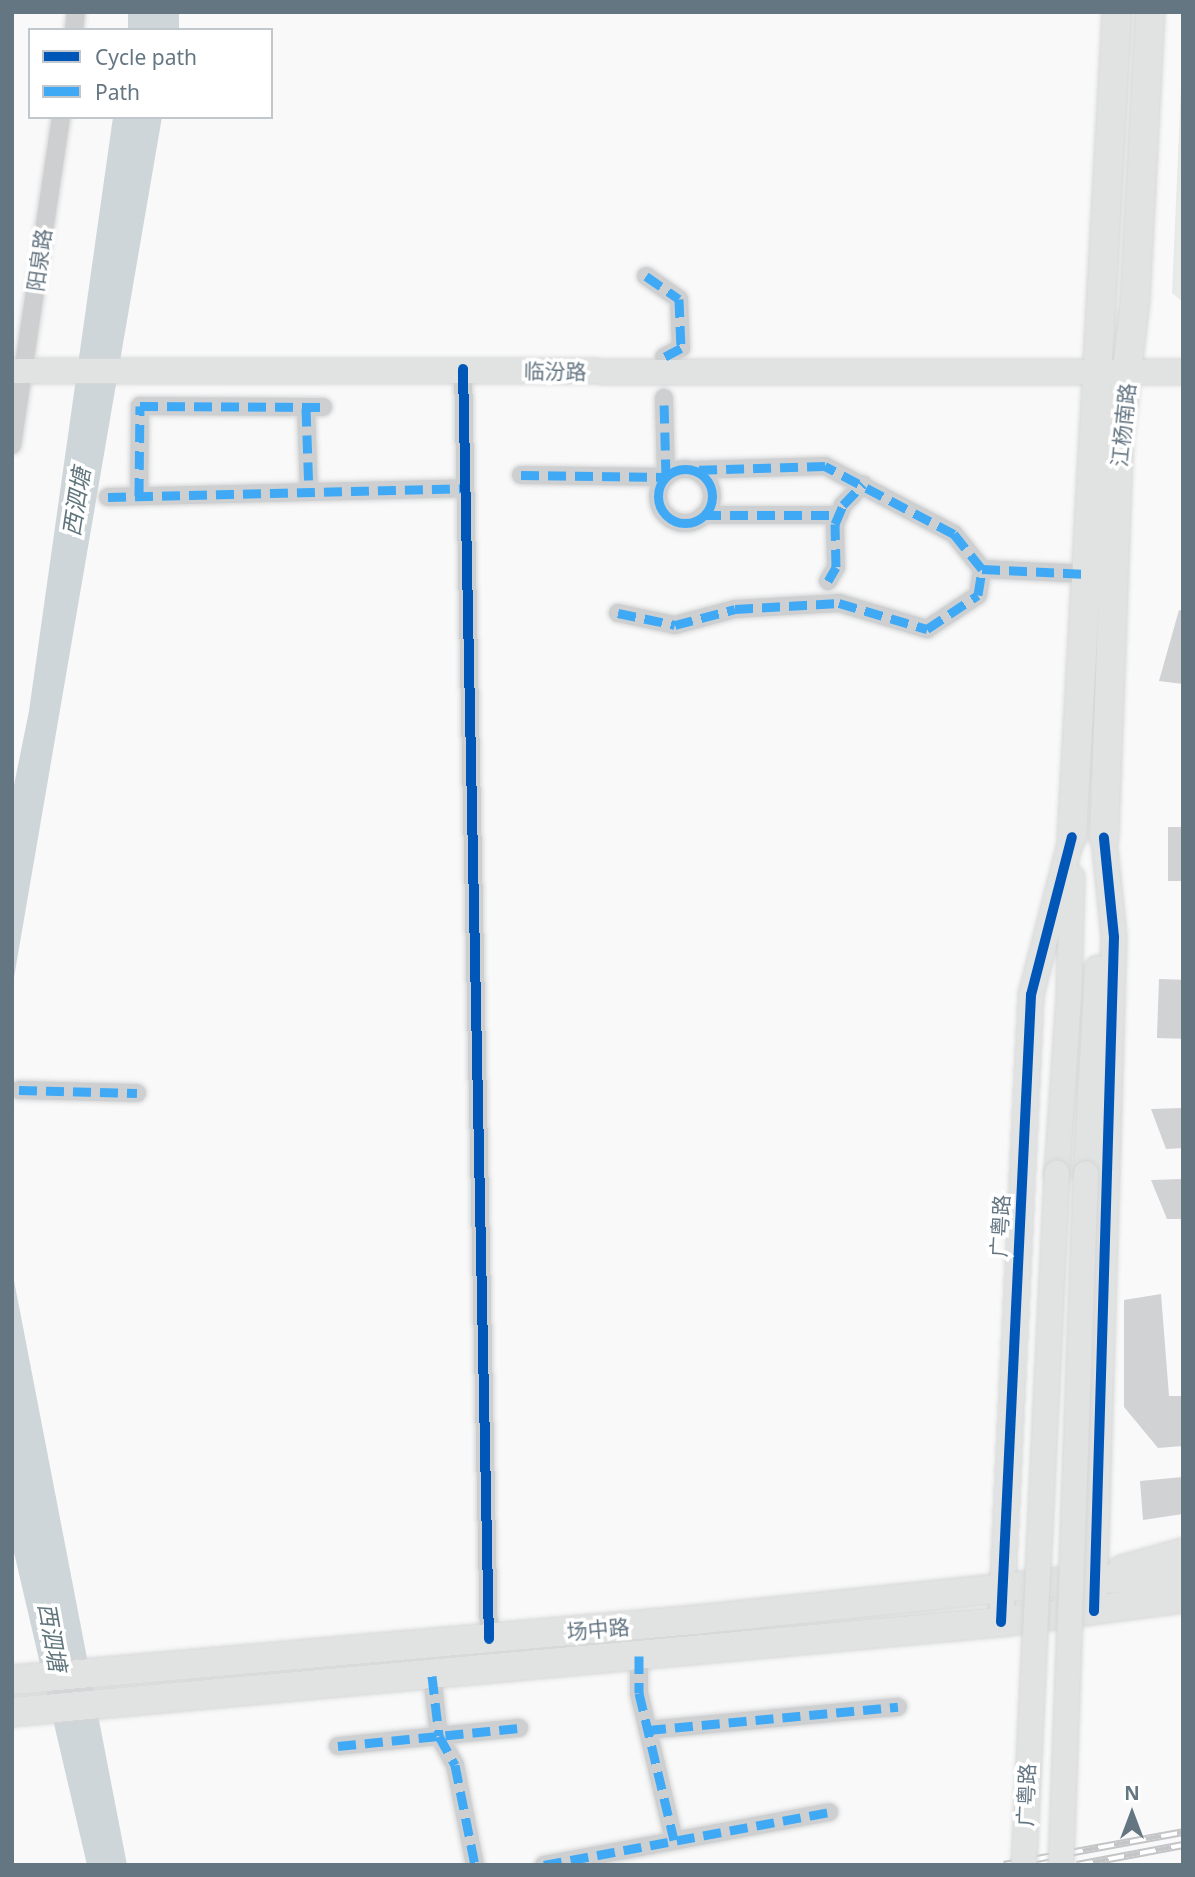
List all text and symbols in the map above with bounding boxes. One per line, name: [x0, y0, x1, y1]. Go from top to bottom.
legend: [28, 28, 273, 119]
text: Cycle path: [95, 43, 197, 71]
text: Path: [95, 78, 140, 106]
street label: 阳泉路: [22, 227, 56, 293]
street label: 临汾路: [523, 358, 587, 384]
street label: 江杨南路: [1106, 382, 1140, 468]
water label: 西泗塘: [57, 466, 95, 538]
street label: 广粤路: [986, 1194, 1014, 1258]
water label: 西泗塘: [33, 1601, 73, 1673]
street label: 场中路: [566, 1614, 630, 1644]
street label: 广粤路: [1012, 1763, 1040, 1827]
north arrow: [1097, 1779, 1167, 1849]
text: N: [1124, 1780, 1140, 1806]

